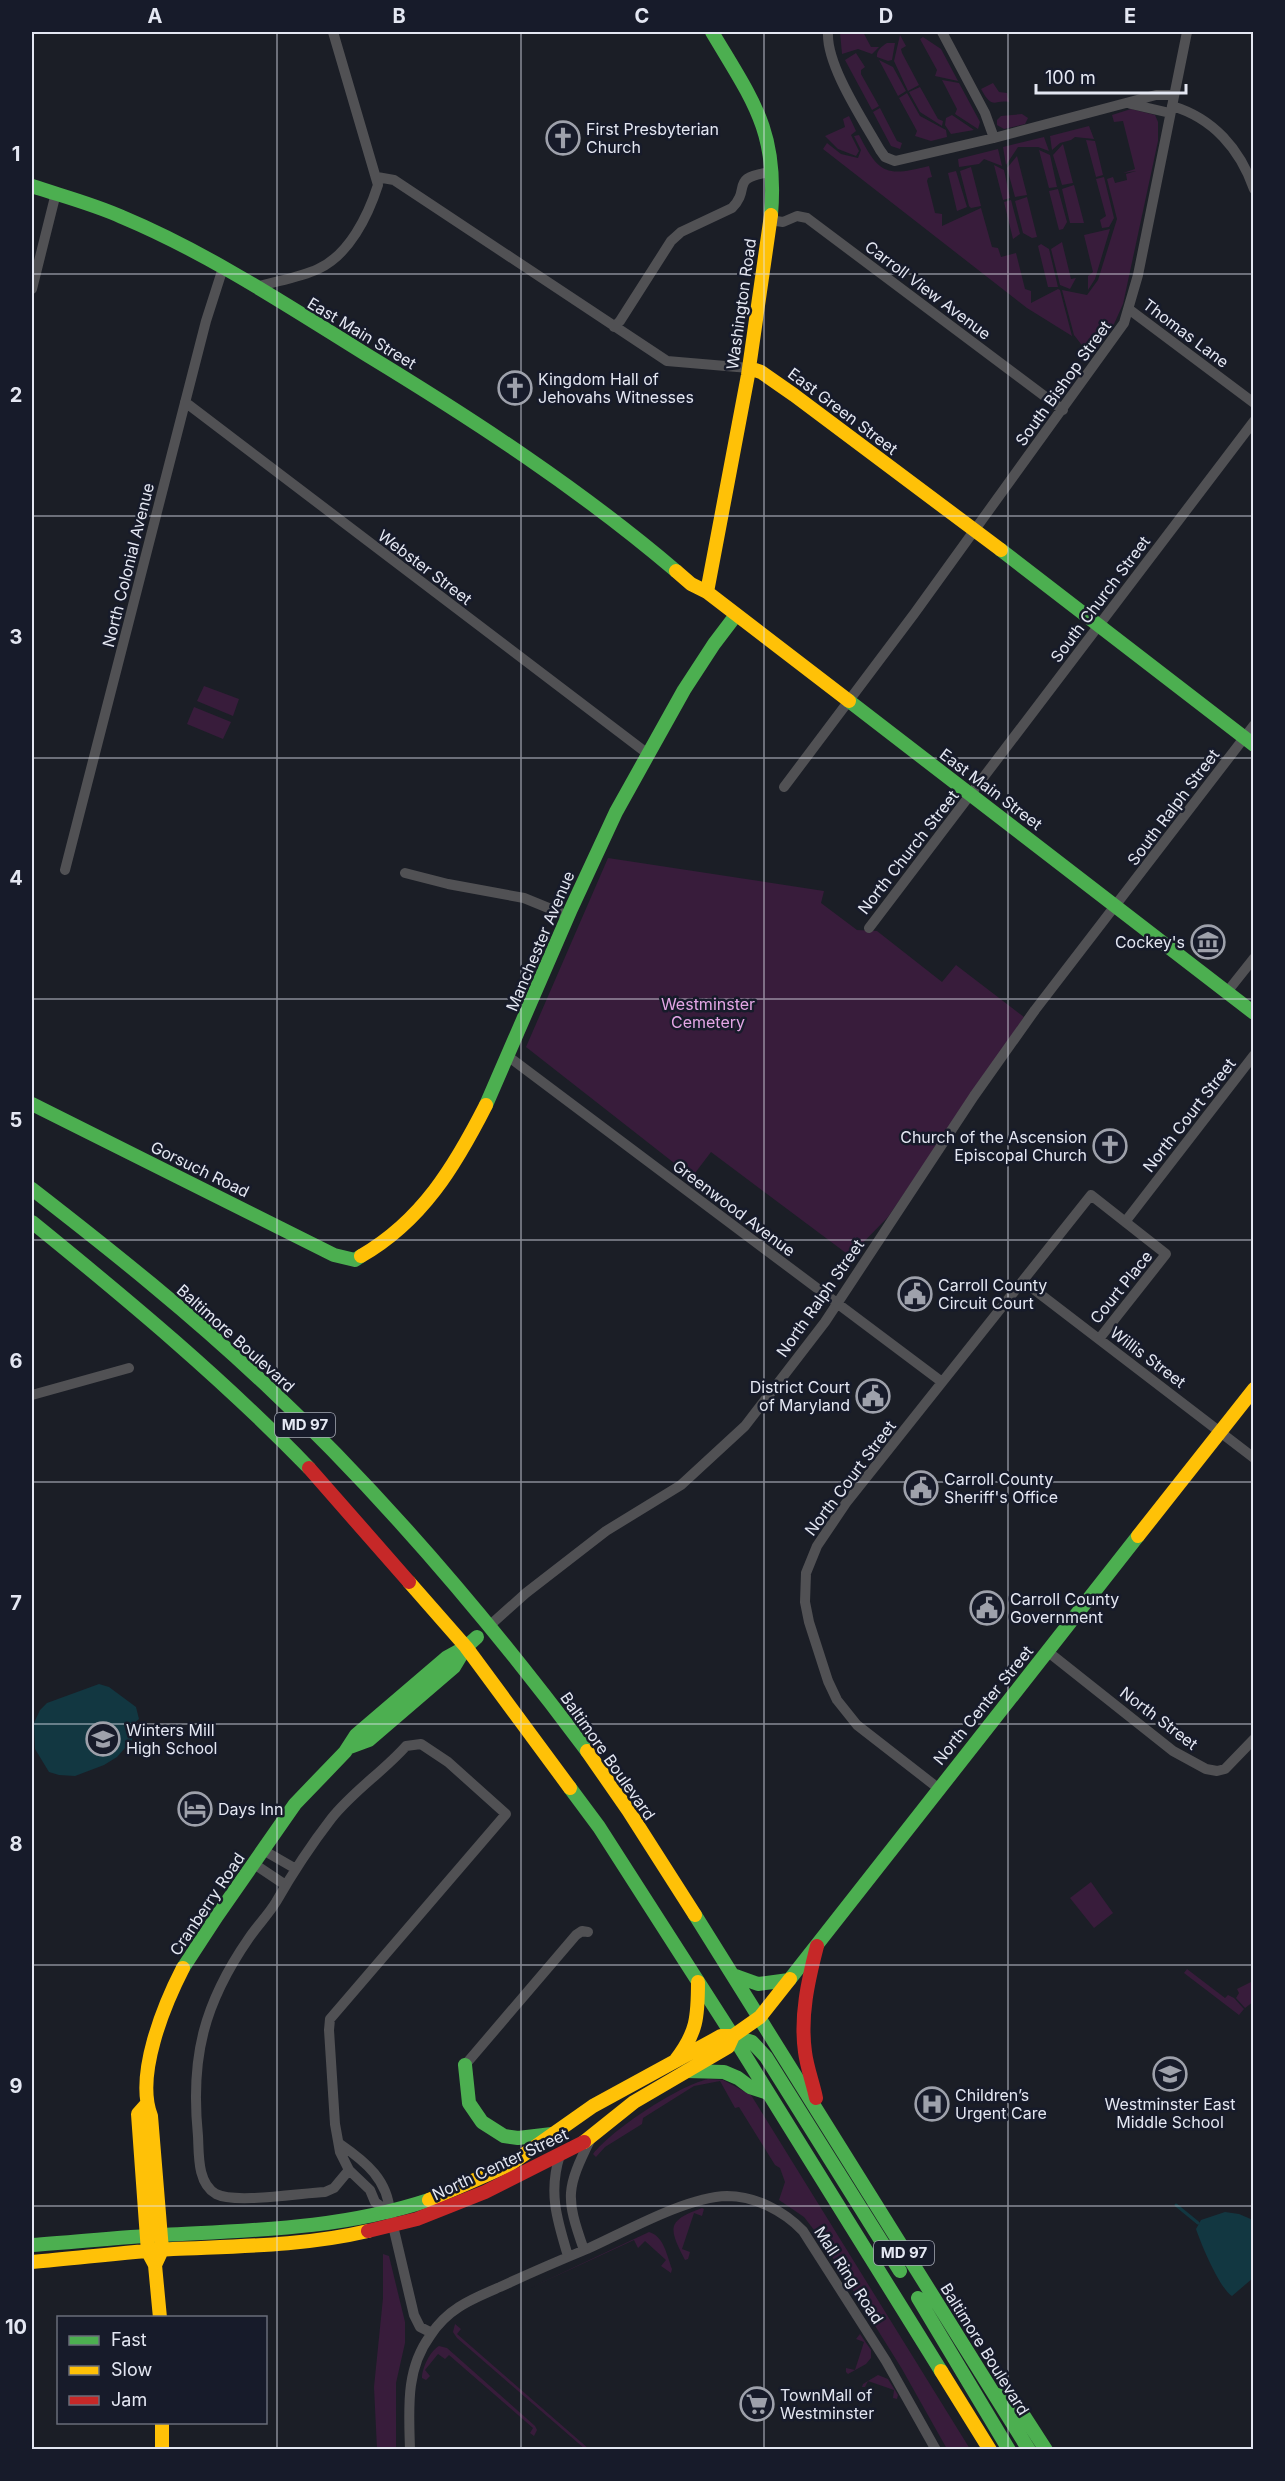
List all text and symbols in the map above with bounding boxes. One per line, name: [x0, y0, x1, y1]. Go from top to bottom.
text: A: [148, 4, 163, 28]
text: B: [392, 4, 406, 28]
text: C: [635, 4, 649, 28]
text: D: [879, 4, 893, 28]
text: E: [1124, 4, 1136, 28]
scale bar: [1036, 57, 1186, 95]
text: 100 m: [1045, 67, 1096, 88]
place label: First Presbyterian Church: [586, 119, 719, 157]
church icon: First Presbyterian Church: [545, 120, 581, 156]
text: 1: [12, 142, 20, 166]
street label: Carroll View Avenue: [861, 236, 995, 344]
street label: Washington Road: [722, 237, 760, 371]
street label: East Main Street: [304, 293, 420, 373]
street label: Thomas Lane: [1139, 294, 1233, 372]
street label: South Bishop Street: [1011, 317, 1115, 449]
street label: East Green Street: [784, 363, 902, 459]
place label: Kingdom Hall of Jehovahs Witnesses: [538, 369, 694, 407]
church icon: Kingdom Hall of Jehovahs Witnesses: [497, 370, 533, 406]
text: 2: [10, 383, 22, 407]
street label: North Colonial Avenue: [98, 481, 158, 649]
street label: Webster Street: [374, 525, 476, 609]
street label: South Church Street: [1046, 532, 1154, 666]
text: 3: [10, 625, 22, 649]
street label: East Main Street: [936, 744, 1046, 834]
street label: South Ralph Street: [1123, 745, 1223, 869]
street label: North Church Street: [853, 786, 963, 918]
text: 4: [9, 866, 23, 890]
street label: Manchester Avenue: [501, 868, 579, 1014]
museum icon: Cockey's: [1190, 924, 1226, 960]
place label: Cockey's: [1115, 932, 1185, 952]
park label: Westminster Cemetery: [661, 994, 755, 1032]
street label: North Court Street: [1138, 1054, 1240, 1176]
text: 5: [10, 1108, 22, 1132]
place label: Church of the Ascension Episcopal Church: [900, 1127, 1087, 1165]
church icon: Church of the Ascension Episcopal Church: [1092, 1128, 1128, 1164]
street label: Gorsuch Road: [147, 1137, 253, 1201]
street label: Greenwood Avenue: [669, 1155, 799, 1261]
street label: North Ralph Street: [772, 1235, 868, 1361]
street label: Court Place: [1085, 1246, 1157, 1328]
place label: Carroll County Circuit Court: [938, 1275, 1047, 1313]
public building icon: Carroll County Circuit Court: [897, 1276, 933, 1312]
street label: Baltimore Boulevard: [173, 1280, 299, 1396]
street label: Willis Street: [1106, 1322, 1190, 1392]
text: 6: [10, 1349, 23, 1373]
place label: District Court of Maryland: [750, 1377, 850, 1415]
public building icon: District Court of Maryland: [855, 1378, 891, 1414]
road number: MD 97: [275, 1413, 335, 1437]
street label: North Court Street: [800, 1416, 900, 1540]
place label: Carroll County Sheriff's Office: [944, 1469, 1058, 1507]
public building icon: Carroll County Sheriff's Office: [903, 1470, 939, 1506]
place label: Carroll County Government: [1010, 1589, 1119, 1627]
public building icon: Carroll County Government: [969, 1590, 1005, 1626]
text: 7: [10, 1591, 22, 1615]
street label: North Center Street: [929, 1641, 1037, 1769]
street label: North Street: [1116, 1682, 1202, 1754]
street label: Baltimore Boulevard: [556, 1688, 660, 1824]
place label: Winters Mill High School: [126, 1720, 217, 1758]
school or university icon: Winters Mill High School: [85, 1721, 121, 1757]
hotel icon: Days Inn: [177, 1791, 213, 1827]
place label: Days Inn: [218, 1799, 283, 1819]
text: 8: [9, 1832, 23, 1856]
street label: Cranberry Road: [165, 1849, 249, 1959]
school or university icon: Westminster East Middle School: [1152, 2056, 1188, 2092]
text: 9: [10, 2074, 23, 2098]
place label: Children’s Urgent Care: [955, 2085, 1047, 2123]
hospital icon: Children’s Urgent Care: [914, 2086, 950, 2122]
place label: Westminster East Middle School: [1105, 2094, 1235, 2132]
street label: North Center Street: [429, 2124, 571, 2204]
street label: Mall Ring Road: [810, 2222, 888, 2328]
road number: MD 97: [874, 2241, 934, 2265]
street label: Baltimore Boulevard: [936, 2279, 1034, 2419]
text: 10: [5, 2315, 27, 2339]
legend: [57, 2316, 267, 2424]
text: Fast: [111, 2329, 147, 2350]
text: Slow: [111, 2359, 152, 2380]
place label: TownMall of Westminster: [780, 2385, 874, 2423]
supermarket icon: TownMall of Westminster: [739, 2386, 775, 2422]
text: Jam: [111, 2389, 147, 2410]

